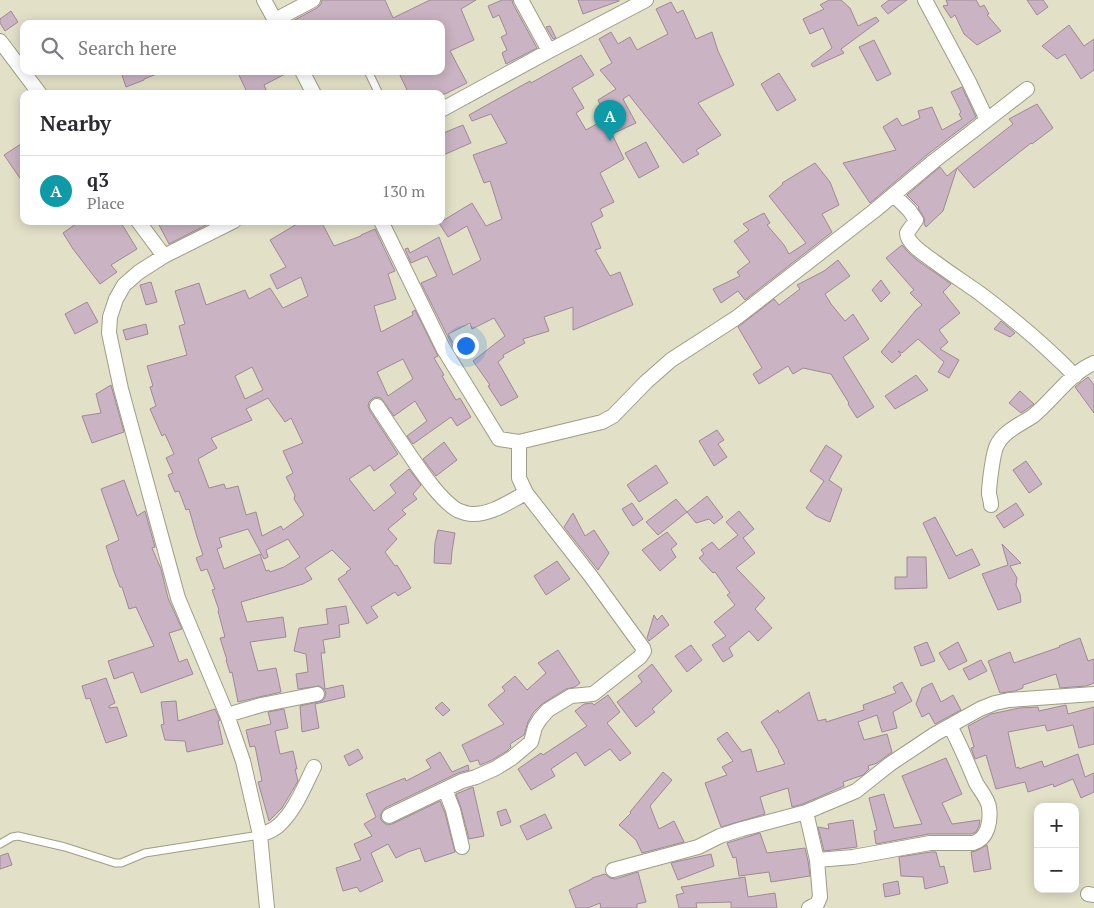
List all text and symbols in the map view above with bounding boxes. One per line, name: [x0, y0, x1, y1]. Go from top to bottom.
search box: [20, 20, 445, 75]
icon: search: [38, 34, 66, 62]
text: Search here: [78, 35, 177, 60]
pin: A: [594, 100, 626, 141]
text: Nearby: [40, 109, 111, 137]
text: q3: [87, 167, 109, 192]
text: A: [50, 180, 62, 202]
text: 130 m: [382, 180, 425, 202]
text: Place: [87, 192, 125, 214]
your location: [453, 333, 479, 359]
map controls: [1034, 803, 1079, 893]
button: +: [1034, 803, 1079, 848]
button: −: [1034, 848, 1079, 893]

